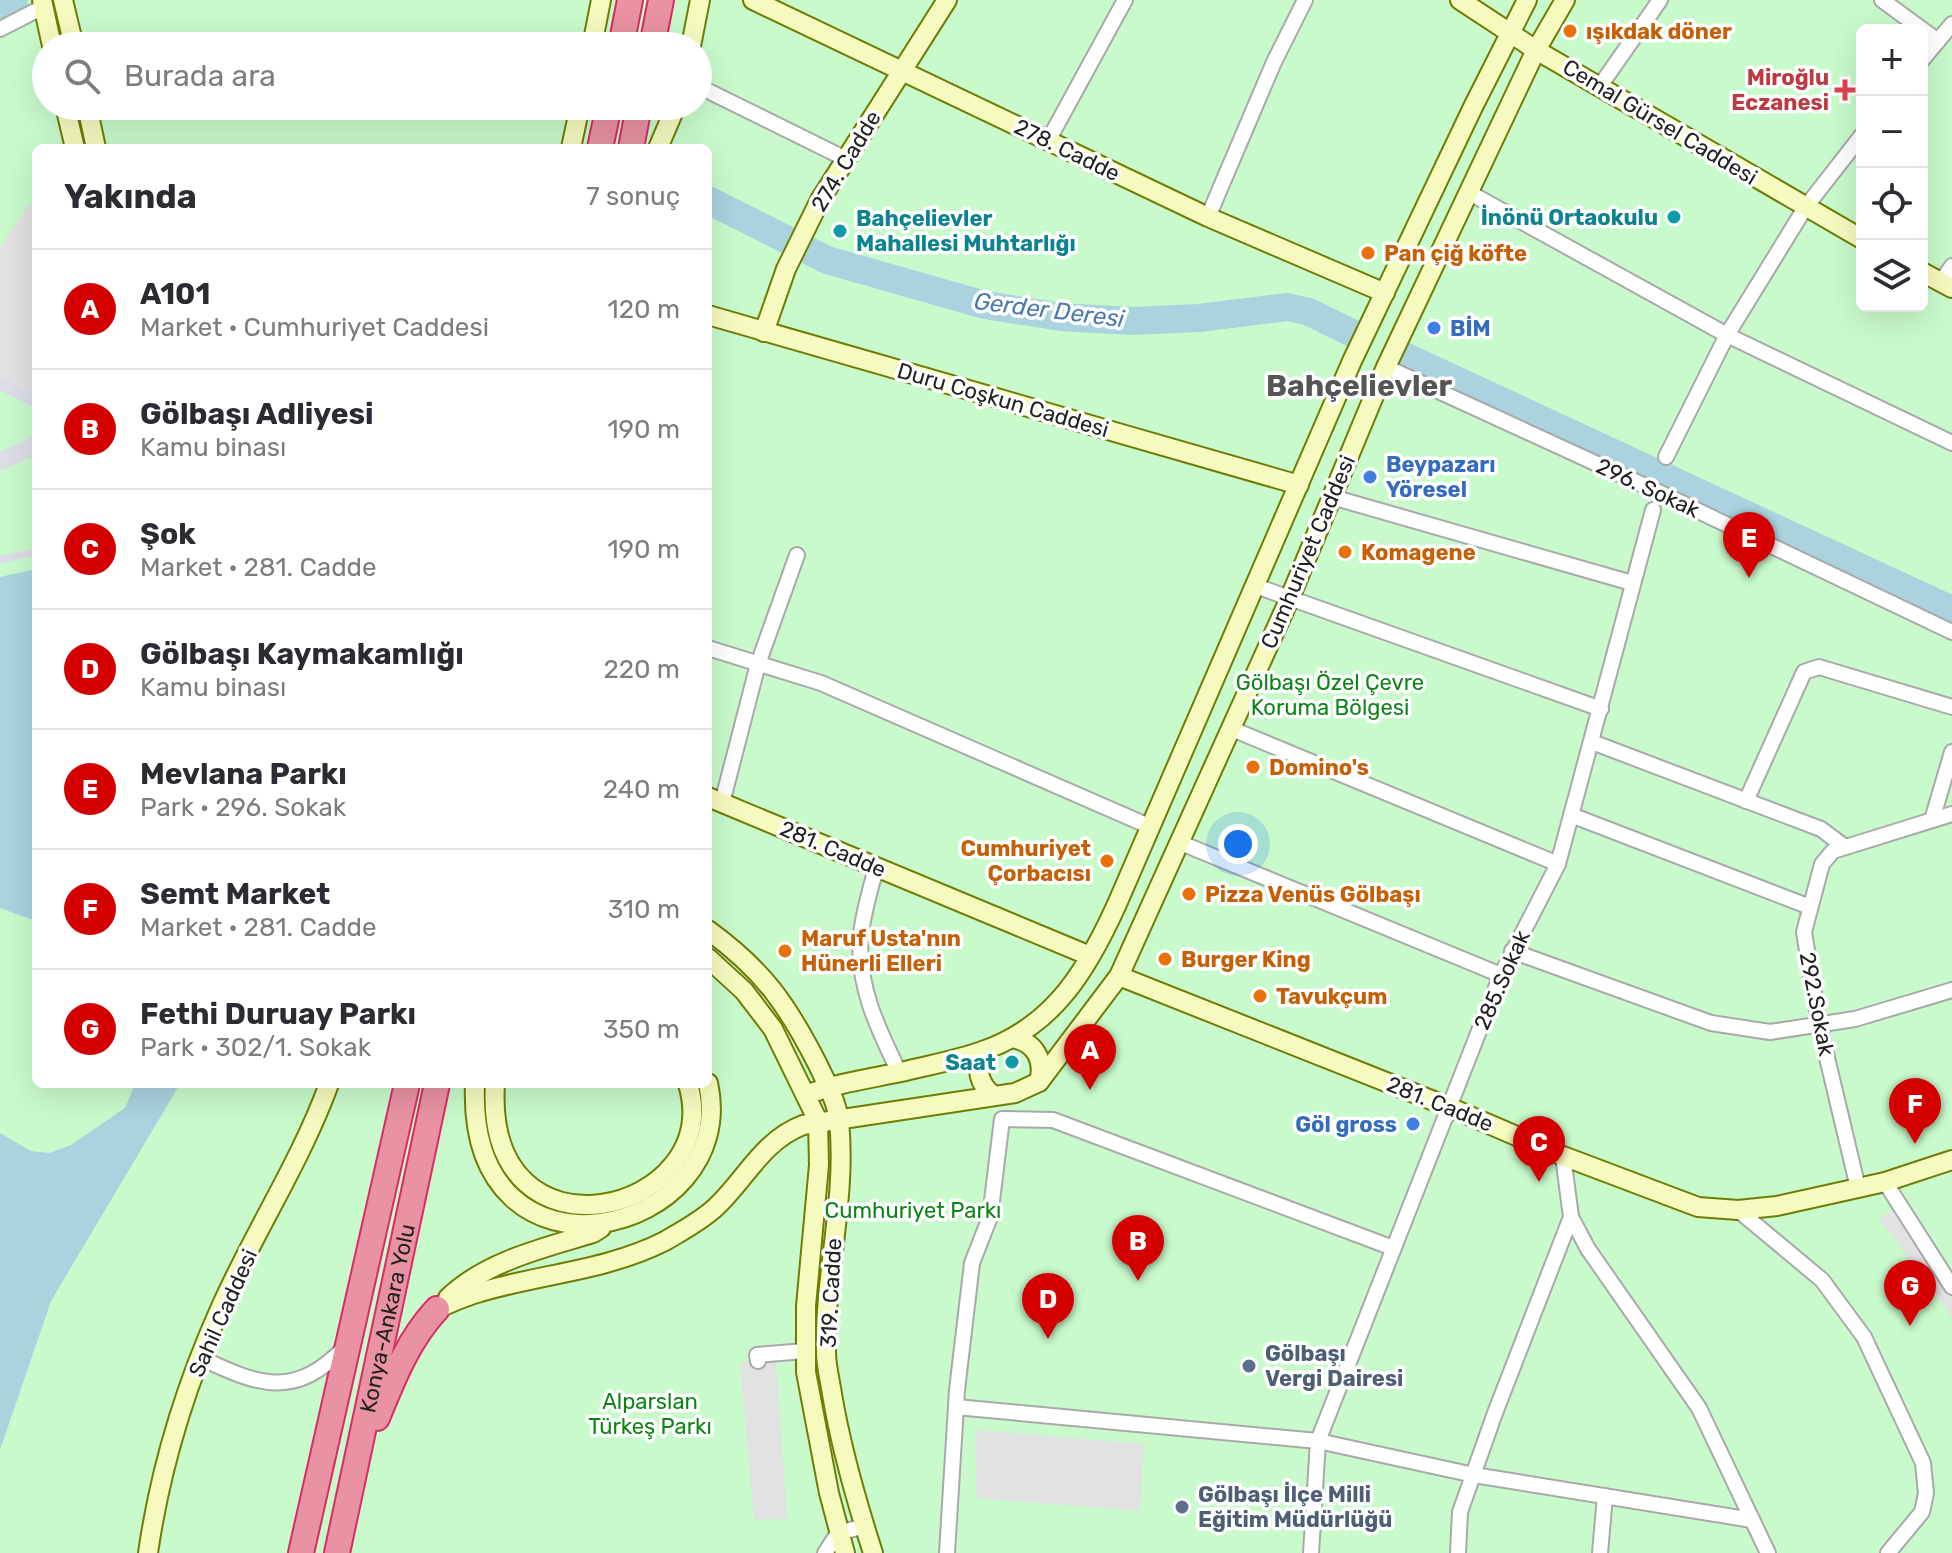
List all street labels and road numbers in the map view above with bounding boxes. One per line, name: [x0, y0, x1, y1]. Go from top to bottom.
street label: Cemal Gürsel Caddesi: [1558, 53, 1762, 191]
street label: 274. Cadde: [805, 106, 887, 216]
street label: 278. Cadde: [1010, 113, 1124, 187]
street label: Duru Coşkun Caddesi: [894, 357, 1112, 443]
street label: Cumhuriyet Caddesi: [1255, 451, 1361, 653]
street label: 296. Sokak: [1592, 452, 1705, 524]
street label: 281. Cadde: [776, 815, 890, 883]
street label: 285.Sokak: [1468, 925, 1536, 1034]
street label: 292.Sokak: [1794, 950, 1840, 1059]
street label: 281. Cadde: [1383, 1070, 1497, 1138]
street label: Konya-Ankara Yolu: [354, 1221, 420, 1415]
street label: 319. Cadde: [815, 1237, 847, 1349]
street label: Sahil Caddesi: [183, 1245, 263, 1381]

